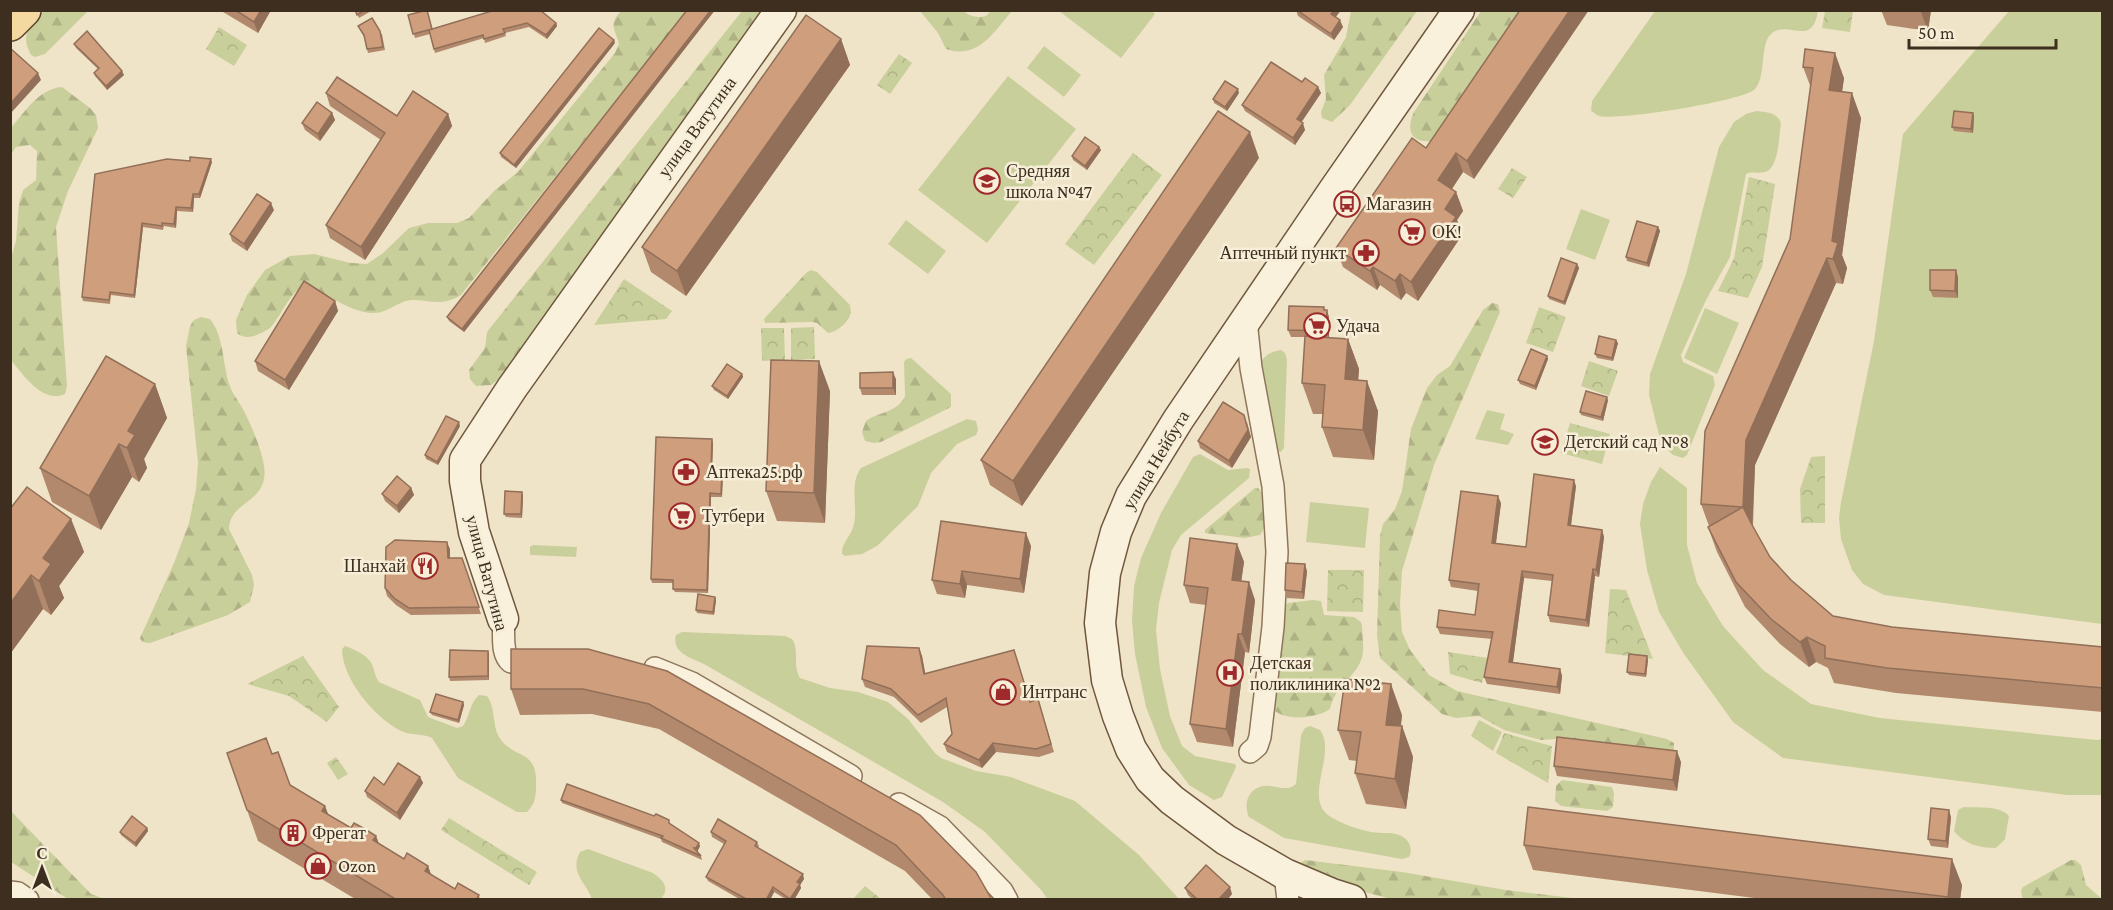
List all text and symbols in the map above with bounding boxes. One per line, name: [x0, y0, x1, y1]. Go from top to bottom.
scale bar: [1909, 12, 2056, 50]
text: 50 m: [1918, 23, 1955, 43]
street label: улица Ватутина: [654, 73, 740, 181]
place label: Средняя школа №47: [1006, 161, 1092, 202]
school or university icon: Средняя школа №47: [972, 166, 1002, 196]
bus stop icon: Магазин: [1332, 189, 1362, 219]
place label: Магазин: [1366, 194, 1432, 214]
supermarket icon: ОК!: [1397, 217, 1427, 247]
place label: ОК!: [1432, 222, 1462, 242]
pharmacy icon: Аптечный пункт: [1351, 238, 1381, 268]
place label: Аптечный пункт: [1220, 243, 1346, 263]
supermarket icon: Удача: [1302, 311, 1332, 341]
place label: Удача: [1336, 316, 1380, 336]
street label: улица Нейбута: [1119, 407, 1193, 513]
school or university icon: Детский сад №8: [1530, 427, 1560, 457]
place label: Детский сад №8: [1564, 432, 1689, 452]
pharmacy icon: Аптека25.рф: [671, 457, 701, 487]
place label: Аптека25.рф: [706, 462, 803, 482]
supermarket icon: Тутбери: [667, 501, 697, 531]
place label: Тутбери: [702, 506, 765, 526]
street label: улица Ватутина: [462, 513, 512, 633]
restaurant icon: Шанхай: [410, 551, 440, 581]
place label: Шанхай: [344, 556, 406, 576]
place label: Детская поликлиника №2: [1250, 653, 1381, 694]
hospital icon: Детская поликлиника №2: [1215, 658, 1245, 688]
shop icon: Интранс: [988, 677, 1018, 707]
place label: Интранс: [1022, 682, 1087, 702]
building icon: Фрегат: [278, 818, 308, 848]
place label: Фрегат: [312, 823, 366, 843]
north arrow: [12, 838, 72, 898]
text: С: [36, 845, 48, 862]
shop icon: Ozon: [303, 851, 333, 881]
place label: Ozon: [338, 856, 377, 876]

